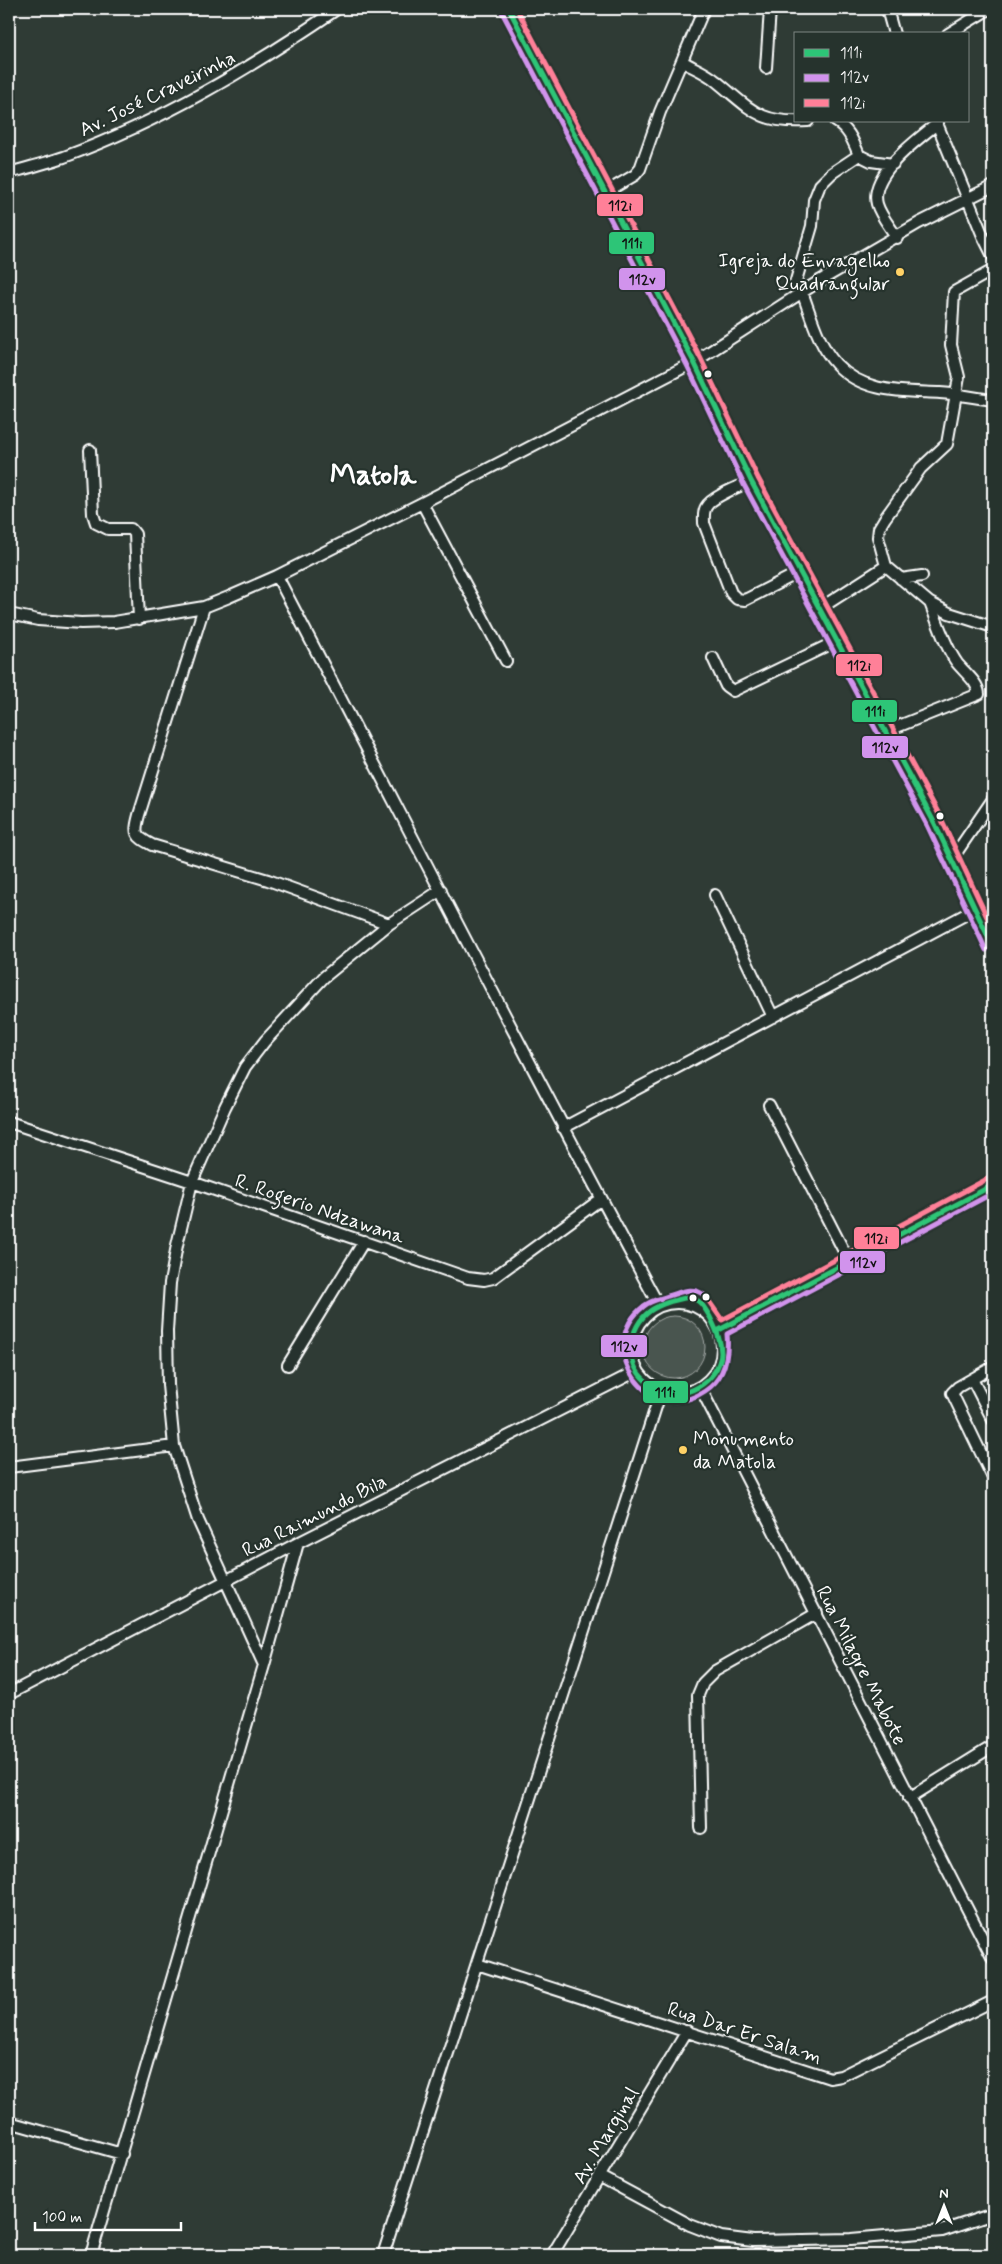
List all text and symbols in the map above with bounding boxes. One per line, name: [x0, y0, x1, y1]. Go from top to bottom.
legend: [794, 32, 970, 122]
text: 111i: [840, 44, 862, 64]
street label: Av. José Craveirinha: [75, 45, 240, 144]
text: 112v: [840, 68, 869, 88]
text: 112i: [840, 94, 866, 114]
line badge: 112i: [596, 193, 644, 217]
text: 112i: [608, 197, 632, 215]
line badge: 111i: [608, 231, 655, 255]
text: 111i: [622, 235, 642, 253]
place label: Igreja do Envagelho Quadrangular: [718, 248, 890, 300]
marker: Igreja do Envagelho Quadrangular: [894, 266, 906, 278]
line badge: 112v: [618, 267, 666, 291]
text: 112v: [628, 271, 656, 289]
unlabelled marker: [703, 369, 713, 379]
district label: Matola: [330, 456, 417, 495]
line badge: 112i: [835, 653, 883, 677]
text: 112i: [847, 657, 871, 675]
line badge: 111i: [851, 699, 898, 723]
text: 111i: [865, 703, 885, 721]
line badge: 112v: [861, 735, 909, 759]
text: 112v: [871, 739, 899, 757]
unlabelled marker: [935, 811, 945, 821]
street label: R. Rogerio Ndzawana: [230, 1168, 409, 1253]
line badge: 112i: [853, 1226, 900, 1250]
text: 112i: [864, 1230, 888, 1248]
line badge: 112v: [839, 1250, 886, 1274]
text: 112v: [849, 1254, 877, 1272]
unlabelled marker: [701, 1292, 711, 1302]
unlabelled marker: [688, 1293, 698, 1303]
line badge: 112v: [600, 1334, 648, 1358]
text: 112v: [610, 1338, 638, 1356]
line badge: 111i: [642, 1380, 689, 1404]
text: 111i: [655, 1384, 675, 1402]
place label: Monumento da Matola: [693, 1426, 794, 1476]
marker: Monumento da Matola: [677, 1444, 689, 1456]
street label: Rua Raimundo Bila: [238, 1468, 392, 1564]
street label: Rua Milagre Mabote: [808, 1581, 913, 1751]
street label: Rua Dar Er Salam: [664, 1996, 825, 2071]
street label: Av. Marginal: [567, 2082, 647, 2190]
north arrow: [920, 2182, 970, 2232]
text: N: [939, 2185, 949, 2203]
scale bar: [35, 2199, 181, 2231]
text: 100 m: [42, 2208, 82, 2228]

